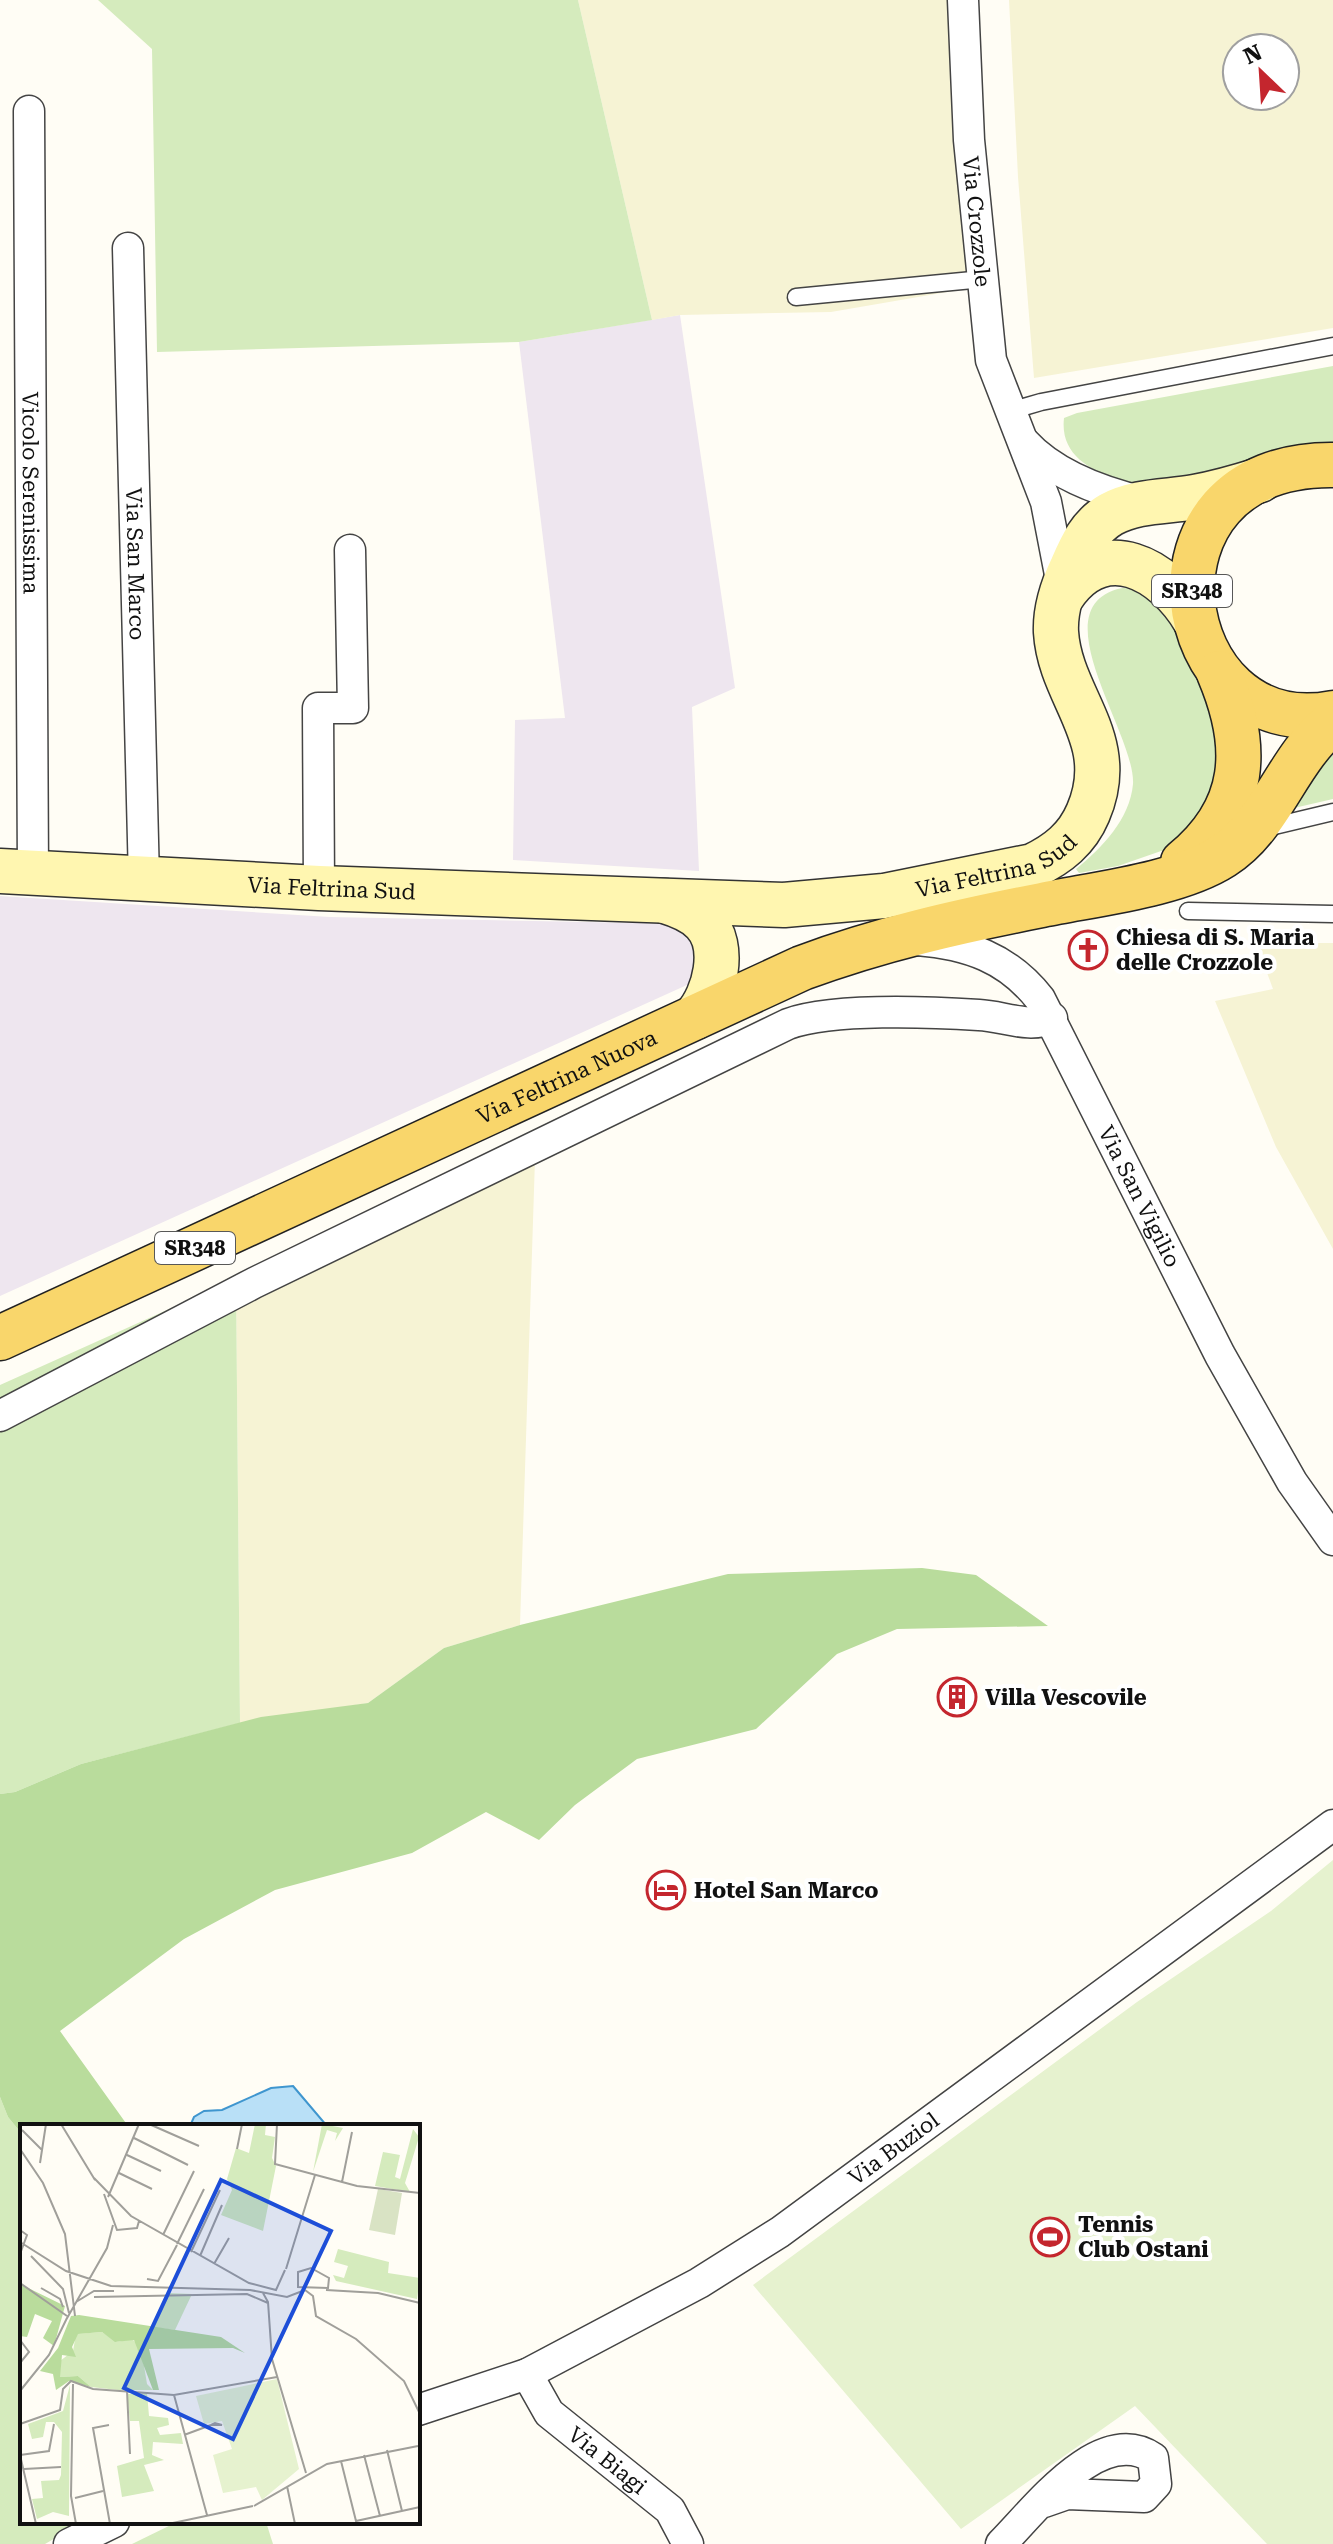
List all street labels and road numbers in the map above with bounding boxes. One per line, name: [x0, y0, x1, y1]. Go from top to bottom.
street label: Via Crozzole: [958, 155, 996, 288]
street label: Vicolo Serenissima: [18, 392, 44, 594]
street label: Via San Marco: [122, 487, 150, 641]
road number: SR348: [1152, 575, 1232, 607]
street label: Via Feltrina Sud: [914, 829, 1082, 902]
street label: Via Feltrina Sud: [247, 872, 416, 904]
street label: Via Feltrina Nuova: [473, 1024, 661, 1129]
street label: Via San Vigilio: [1094, 1122, 1186, 1271]
road number: SR348: [155, 1232, 235, 1264]
street label: Via Buziol: [843, 2107, 944, 2190]
street label: Via Biagi: [564, 2421, 652, 2499]

